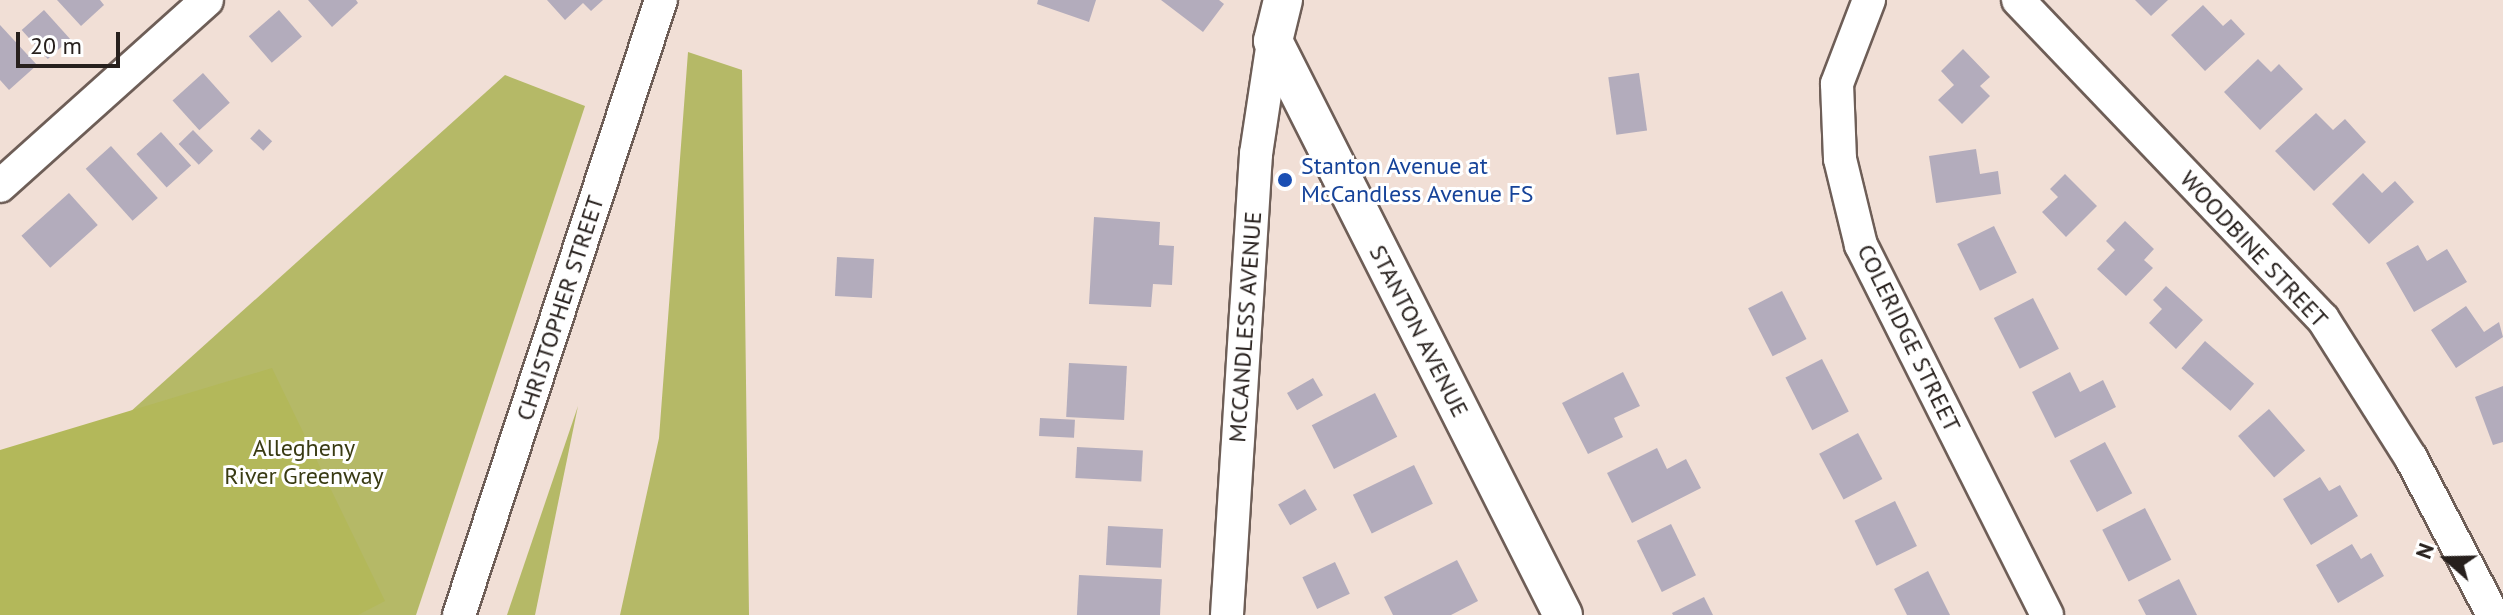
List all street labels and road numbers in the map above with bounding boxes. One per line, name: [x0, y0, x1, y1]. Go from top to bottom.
street label: WOODBINE STREET: [2174, 165, 2334, 333]
street label: CHRISTOPHER STREET: [510, 192, 610, 424]
street label: MCCANDLESS AVENUE: [1223, 210, 1267, 444]
street label: STANTON AVENUE: [1363, 240, 1475, 422]
street label: COLERIDGE STREET: [1851, 240, 1967, 436]

